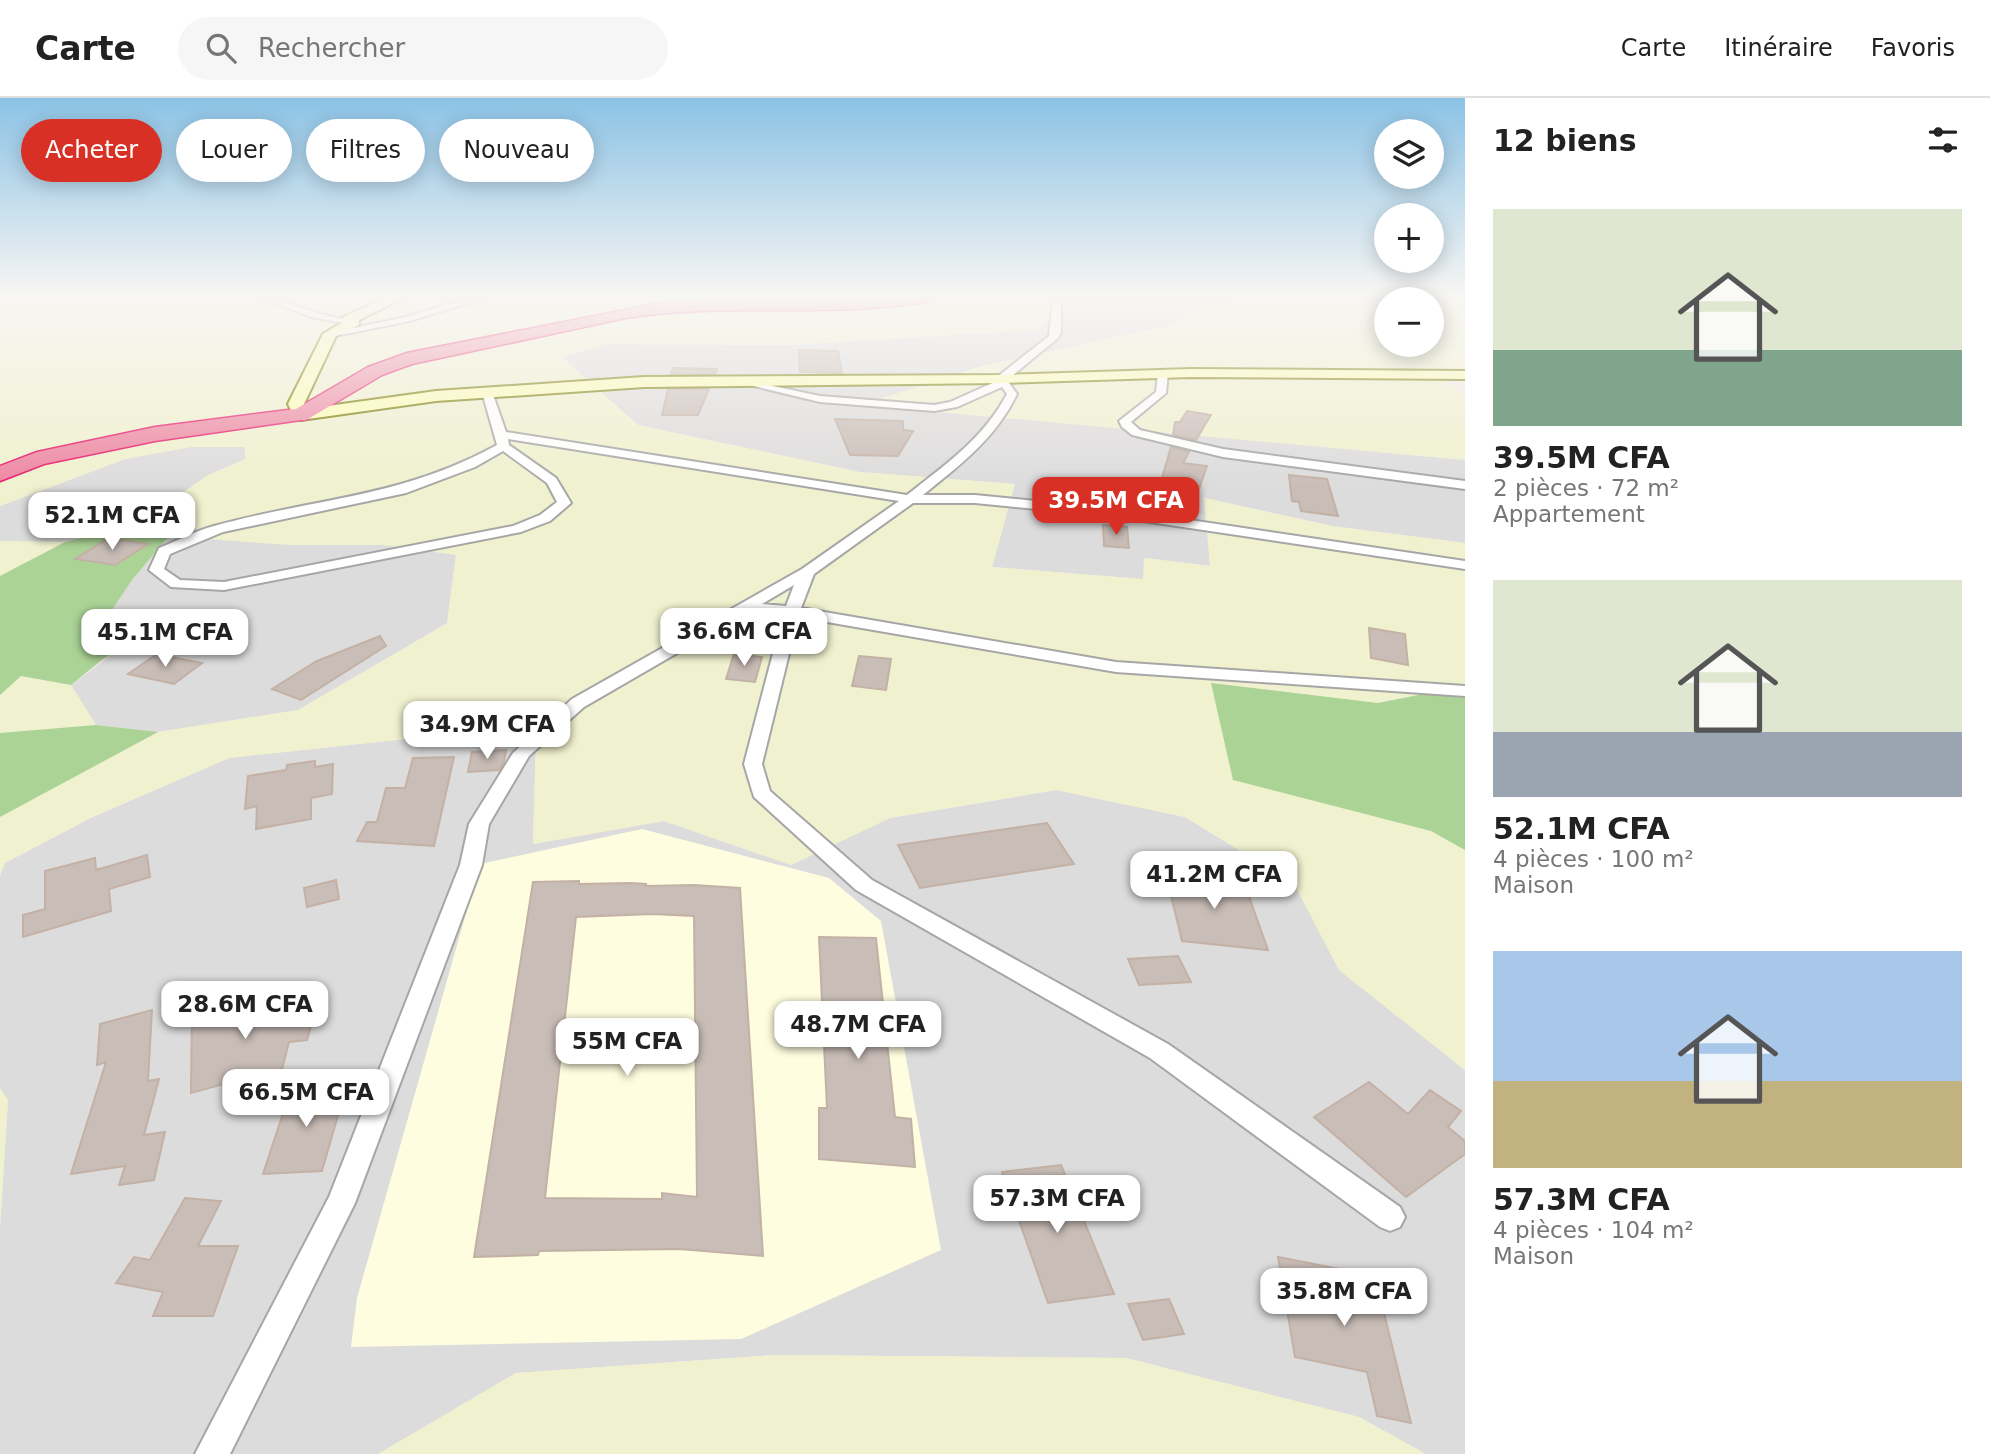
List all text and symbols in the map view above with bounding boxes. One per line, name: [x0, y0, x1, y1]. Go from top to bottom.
search box: [178, 17, 668, 80]
text: Carte: [35, 29, 136, 68]
icon: search: [202, 29, 240, 67]
text: Rechercher: [258, 33, 405, 63]
text: Carte: [1621, 34, 1686, 62]
text: Itinéraire: [1724, 34, 1833, 62]
text: Favoris: [1871, 34, 1955, 62]
chip: Acheter: [21, 119, 162, 182]
chip: Louer: [176, 119, 292, 182]
chip: Filtres: [306, 119, 425, 182]
chip: Nouveau: [439, 119, 594, 182]
map controls: [1374, 119, 1444, 357]
button: layers: [1374, 119, 1444, 189]
icon: filters: [1924, 121, 1962, 159]
text: 12 biens: [1493, 123, 1637, 158]
button: +: [1374, 203, 1444, 273]
icon: home: [1665, 254, 1791, 380]
button: −: [1374, 287, 1444, 357]
text: 39.5M CFA: [1493, 440, 1670, 475]
text: 2 pièces · 72 m²: [1493, 475, 1679, 501]
pin: 39.5M CFA: [1036, 478, 1196, 537]
text: 39.5M CFA: [1048, 487, 1184, 513]
pin: 52.1M CFA: [32, 492, 192, 552]
text: Appartement: [1493, 501, 1645, 527]
text: 52.1M CFA: [44, 502, 180, 528]
pin: 36.6M CFA: [664, 608, 824, 668]
pin: 45.1M CFA: [85, 610, 245, 669]
text: 36.6M CFA: [676, 618, 812, 644]
text: 45.1M CFA: [97, 619, 233, 645]
icon: home: [1665, 625, 1791, 751]
pin: 34.9M CFA: [407, 702, 567, 761]
text: 34.9M CFA: [419, 711, 555, 737]
text: 52.1M CFA: [1493, 811, 1670, 846]
text: 4 pièces · 100 m²: [1493, 846, 1694, 872]
pin: 41.2M CFA: [1134, 852, 1294, 911]
text: 41.2M CFA: [1146, 861, 1282, 887]
text: Maison: [1493, 872, 1574, 898]
pin: 28.6M CFA: [165, 982, 325, 1041]
text: 28.6M CFA: [177, 991, 313, 1017]
icon: home: [1665, 996, 1791, 1122]
pin: 48.7M CFA: [778, 1002, 938, 1061]
text: 48.7M CFA: [790, 1011, 926, 1037]
pin: 55M CFA: [562, 1018, 692, 1078]
text: 55M CFA: [572, 1028, 682, 1054]
pin: 66.5M CFA: [226, 1070, 386, 1129]
text: 66.5M CFA: [238, 1079, 374, 1105]
pin: 57.3M CFA: [977, 1176, 1137, 1235]
text: 57.3M CFA: [1493, 1182, 1670, 1217]
text: 57.3M CFA: [989, 1185, 1125, 1211]
text: 4 pièces · 104 m²: [1493, 1217, 1694, 1243]
text: Maison: [1493, 1243, 1574, 1269]
pin: 35.8M CFA: [1264, 1268, 1424, 1328]
text: 35.8M CFA: [1276, 1278, 1412, 1304]

